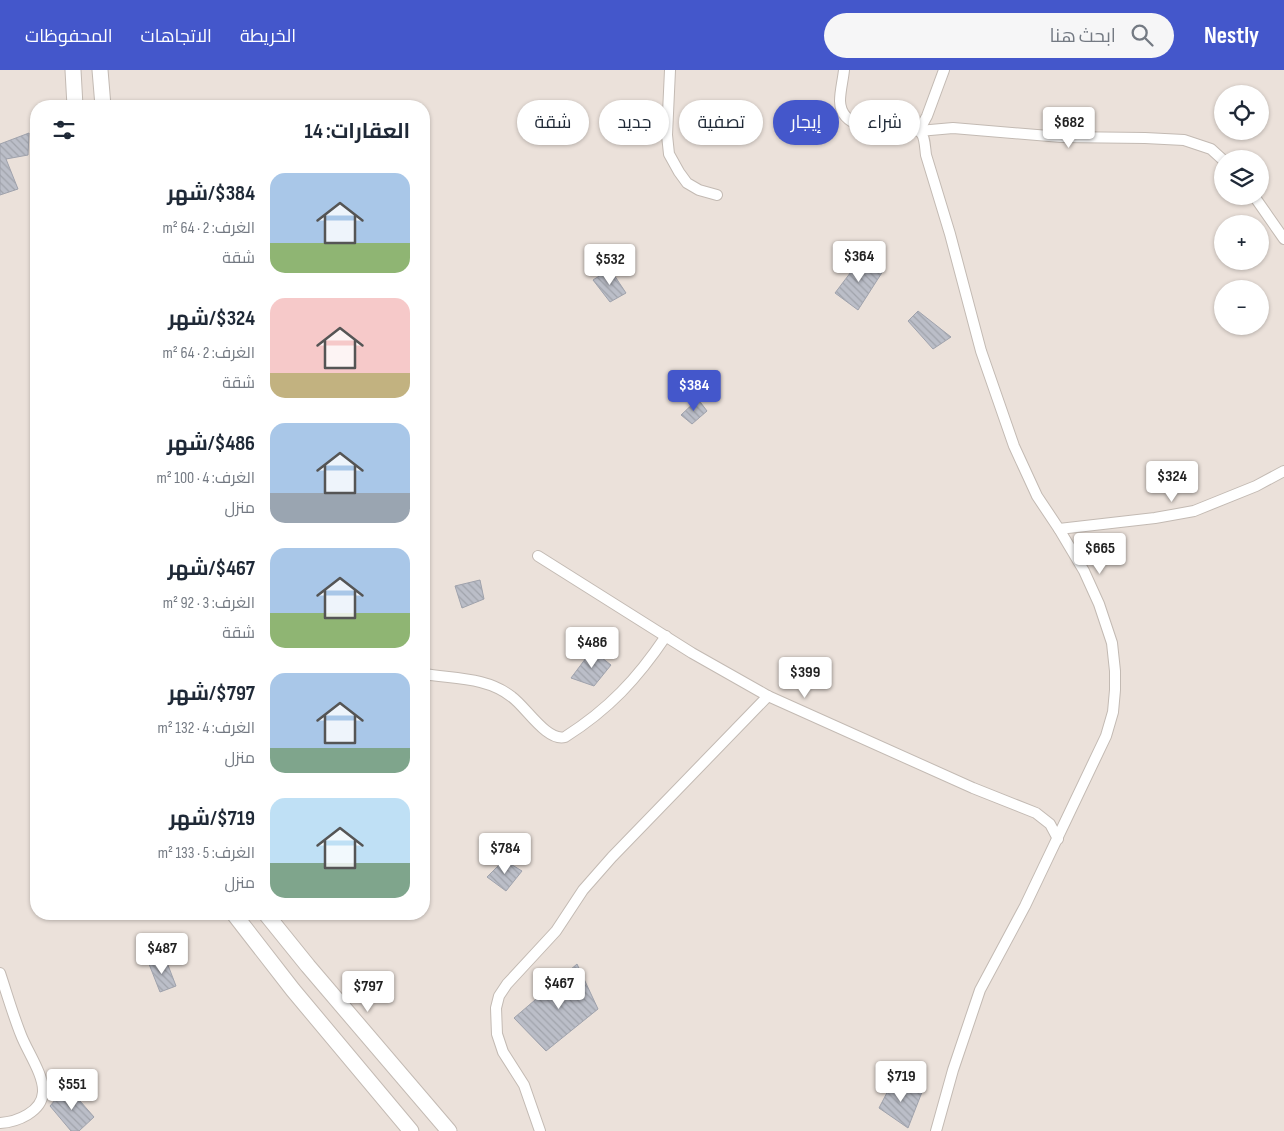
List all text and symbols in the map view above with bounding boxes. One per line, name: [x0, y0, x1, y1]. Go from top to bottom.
search box: [824, 13, 1174, 58]
icon: search: [1128, 21, 1156, 49]
text: Nestly: [1204, 21, 1259, 50]
text: ابحث هنا: [1049, 25, 1116, 48]
text: المحفوظات: [25, 26, 113, 47]
text: الاتجاهات: [141, 26, 212, 47]
text: الخريطة: [240, 26, 296, 47]
map controls: [1214, 85, 1269, 335]
button: locate: [1214, 85, 1269, 140]
chip: شقة: [517, 100, 589, 145]
chip: جديد: [599, 100, 669, 145]
chip: تصفية: [679, 100, 763, 145]
chip: إيجار: [773, 100, 839, 145]
chip: شراء: [849, 100, 920, 145]
pin: $682: [1039, 106, 1099, 149]
text: $682: [1054, 113, 1084, 132]
icon: filters: [50, 116, 78, 144]
text: العقارات: 14: [305, 119, 410, 144]
button: layers: [1214, 150, 1269, 205]
text: $384/شهر: [167, 181, 255, 206]
icon: home: [310, 193, 370, 253]
button: +: [1214, 215, 1269, 270]
text: الغرف: 2 · 64 m²: [163, 219, 255, 238]
pin: $364: [829, 240, 889, 283]
pin: $532: [580, 244, 640, 286]
text: $364: [844, 247, 874, 266]
text: شقة: [222, 249, 255, 268]
text: $532: [595, 250, 625, 269]
button: −: [1214, 280, 1269, 335]
text: $324/شهر: [168, 306, 255, 331]
icon: home: [310, 318, 370, 378]
text: الغرف: 2 · 64 m²: [163, 344, 255, 363]
pin: $384: [664, 370, 724, 412]
text: شقة: [222, 374, 255, 393]
text: $384: [679, 376, 709, 395]
text: $486/شهر: [167, 431, 255, 456]
icon: home: [310, 443, 370, 503]
pin: $324: [1142, 460, 1202, 503]
text: $324: [1157, 467, 1187, 486]
text: الغرف: 4 · 100 m²: [157, 469, 255, 488]
text: منزل: [225, 499, 255, 518]
pin: $665: [1070, 532, 1130, 575]
text: $665: [1085, 539, 1115, 558]
text: $467/شهر: [167, 556, 255, 581]
icon: home: [310, 568, 370, 628]
text: الغرف: 3 · 92 m²: [163, 594, 255, 613]
text: شقة: [222, 624, 255, 643]
pin: $486: [562, 626, 622, 669]
text: $486: [577, 633, 607, 652]
pin: $399: [775, 656, 835, 699]
text: $399: [790, 663, 820, 682]
text: $797/شهر: [168, 681, 255, 706]
icon: home: [310, 693, 370, 753]
text: الغرف: 4 · 132 m²: [158, 719, 255, 738]
text: منزل: [225, 749, 255, 768]
text: $719/شهر: [169, 806, 255, 831]
icon: home: [310, 818, 370, 878]
pin: $784: [475, 832, 535, 875]
text: $784: [490, 839, 520, 858]
text: الغرف: 5 · 133 m²: [158, 844, 255, 863]
text: منزل: [225, 874, 255, 893]
pin: $487: [132, 932, 192, 975]
text: $487: [147, 939, 177, 958]
pin: $467: [529, 968, 589, 1010]
pin: $797: [338, 970, 398, 1013]
text: $467: [544, 974, 574, 993]
text: $797: [353, 977, 383, 996]
pin: $719: [871, 1060, 931, 1103]
text: $719: [886, 1067, 916, 1086]
pin: $551: [42, 1068, 102, 1111]
text: $551: [58, 1075, 86, 1094]

